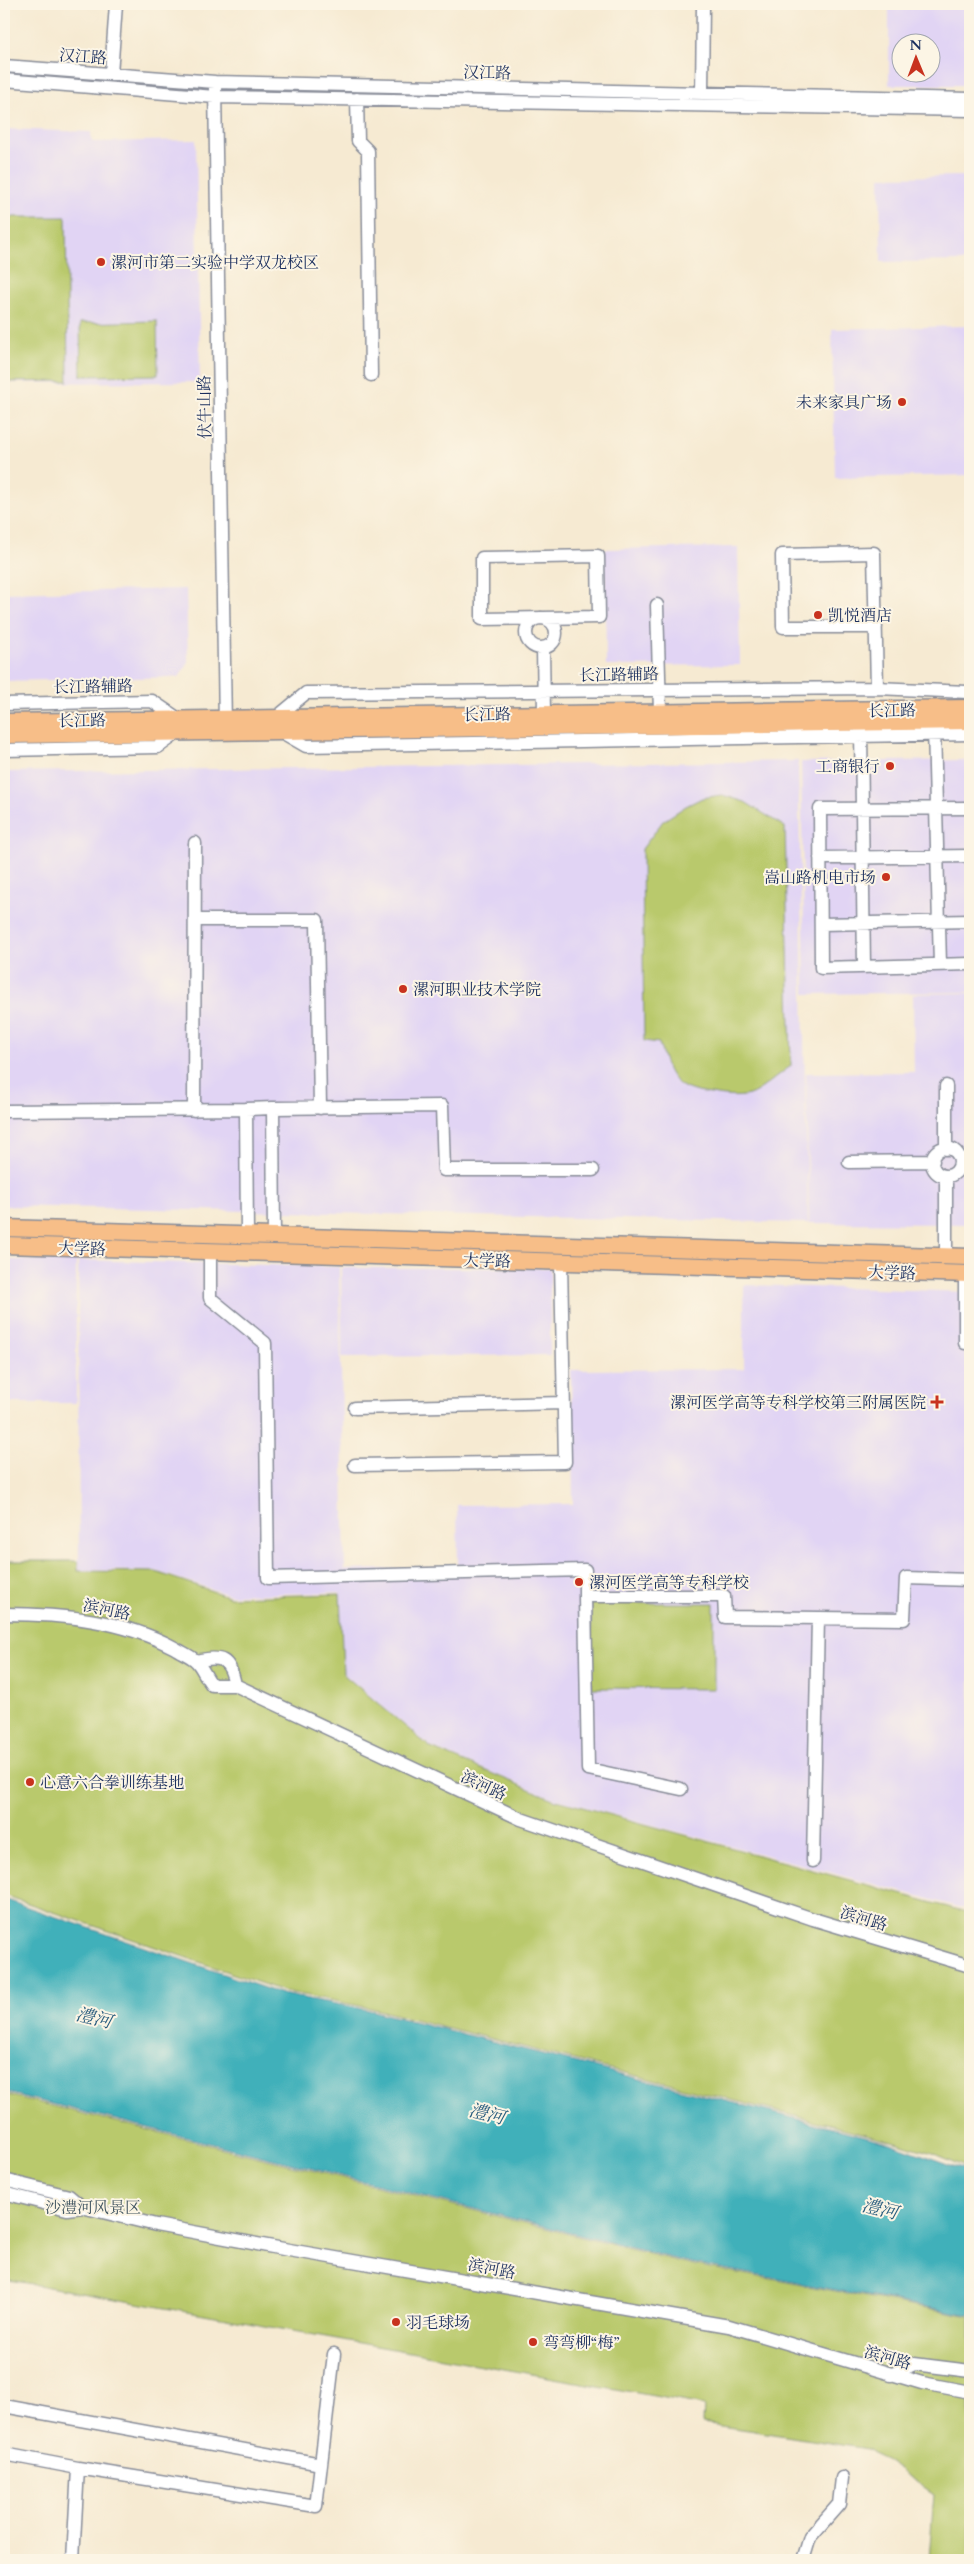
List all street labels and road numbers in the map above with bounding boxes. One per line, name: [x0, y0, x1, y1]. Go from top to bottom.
street label: 汉江路: [58, 44, 108, 70]
street label: 汉江路: [463, 62, 511, 84]
street label: 伏牛山路: [193, 375, 217, 439]
street label: 长江路辅路: [579, 663, 659, 687]
street label: 长江路辅路: [53, 675, 133, 699]
street label: 长江路: [868, 700, 916, 722]
street label: 长江路: [463, 704, 511, 726]
street label: 长江路: [58, 710, 106, 732]
street label: 大学路: [58, 1237, 106, 1261]
street label: 大学路: [463, 1249, 511, 1273]
street label: 大学路: [868, 1261, 916, 1285]
street label: 滨河路: [81, 1594, 133, 1626]
street label: 滨河路: [457, 1766, 510, 1806]
street label: 滨河路: [838, 1901, 890, 1936]
street label: 滨河路: [466, 2254, 517, 2284]
street label: 滨河路: [862, 2341, 914, 2375]

